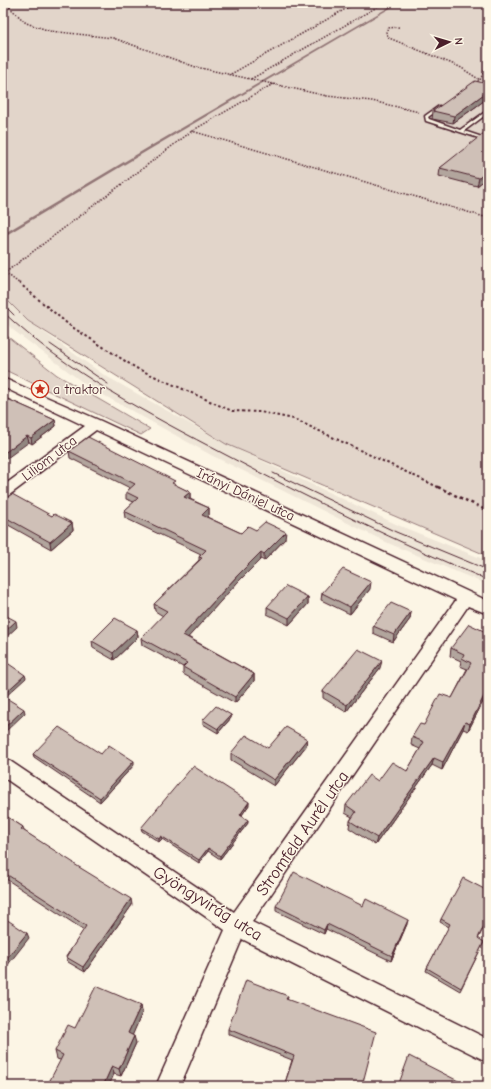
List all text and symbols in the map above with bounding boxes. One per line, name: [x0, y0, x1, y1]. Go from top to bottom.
north arrow: [429, 22, 469, 62]
text: N: [452, 37, 465, 45]
place icon: a traktor: [30, 379, 50, 399]
place label: a traktor: [53, 381, 105, 398]
street label: Liliom utca: [18, 432, 80, 485]
street label: Irányi Dániel utca: [194, 464, 297, 525]
street label: Stromfeld Aurél utca: [252, 767, 353, 899]
street label: Gyöngyvirág utca: [150, 862, 266, 945]

